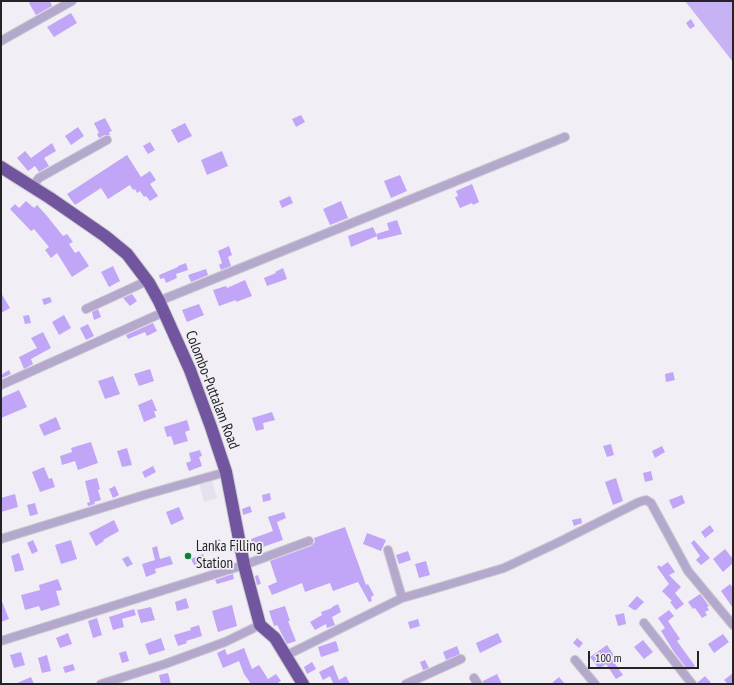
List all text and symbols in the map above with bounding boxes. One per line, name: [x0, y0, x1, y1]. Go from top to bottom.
street label: Colombo-Puttalam Road: [181, 328, 243, 452]
place label: Lanka Filling Station: [196, 538, 262, 573]
marker: Lanka Filling Station: [183, 551, 193, 561]
scale bar: [590, 643, 701, 669]
text: 100 m: [595, 650, 622, 665]

